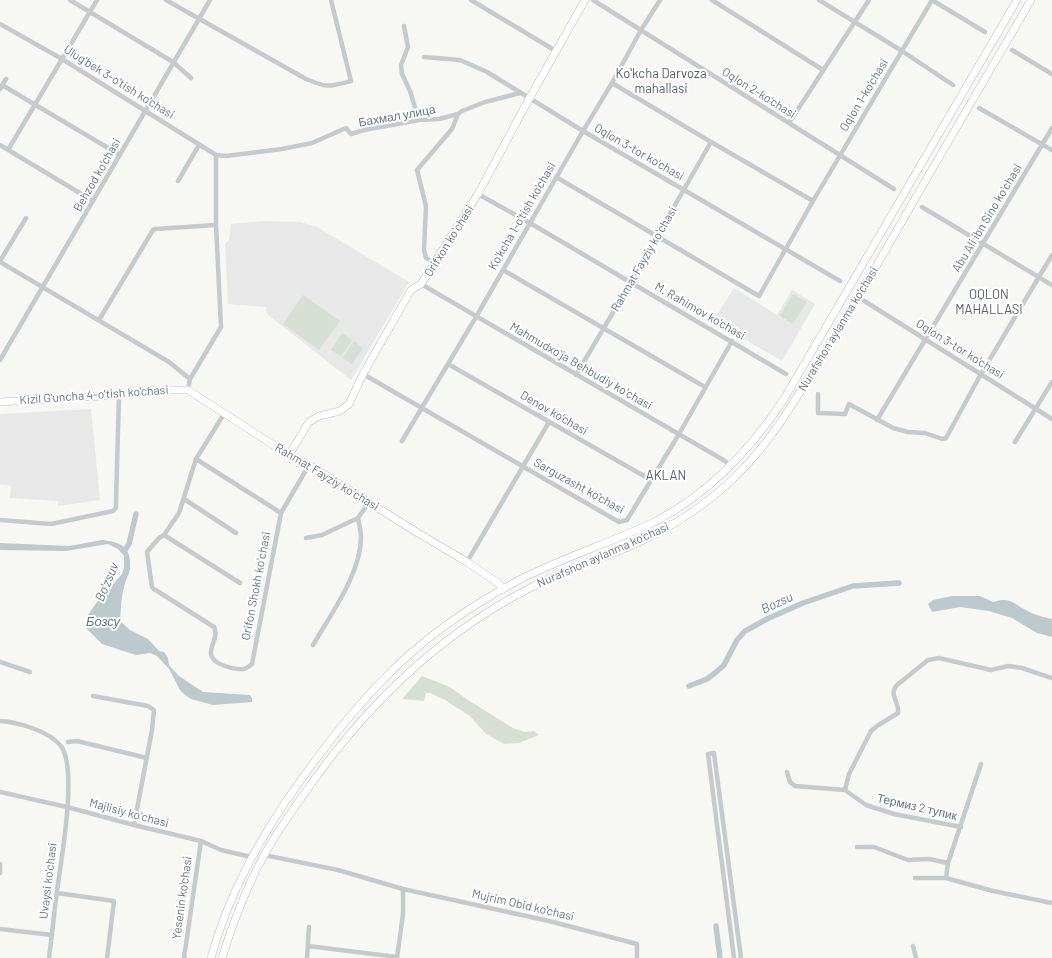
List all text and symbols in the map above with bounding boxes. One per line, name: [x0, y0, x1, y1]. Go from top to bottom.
street label: Ulug'bek 3-o'tish ko'chasi: [61, 42, 177, 122]
street label: Oqlon 1-ko'chasi: [837, 56, 891, 134]
street label: Oqlon 2-ko‘chasi: [719, 65, 799, 121]
district label: Koʻkcha Darvoza mahallasi: [615, 66, 707, 97]
street label: Бахмал улица: [357, 102, 437, 130]
street label: Oqlon 3-tor ko'chasi: [592, 120, 686, 184]
street label: Behzod ko‘chasi: [70, 136, 124, 214]
street label: Ko'kcha 1-o'tish ko'chasi: [485, 160, 559, 272]
street label: Abu Ali ibn Sino koʻchasi: [949, 161, 1025, 275]
street label: Orifxon koʻchasi: [421, 203, 477, 279]
street label: Rahmat Fayziy koʻchasi: [608, 204, 680, 314]
street label: Nurafshon aylanma ko'chasi: [795, 264, 881, 394]
street label: M. Rahimov ko'chasi: [652, 279, 748, 343]
district label: OQLON MAHALLASI: [951, 287, 1027, 318]
street label: Oqlon 3-tor ko'chasi: [913, 316, 1007, 382]
street label: Mahmudxoʻja Behbudiy koʻchasi: [507, 319, 655, 413]
street label: Kizil G'uncha 4-o'tish ko'chasi: [19, 383, 169, 407]
street label: Denov ko'chasi: [518, 388, 590, 438]
street label: Rahmat Fayziy koʻchasi: [272, 440, 382, 514]
street label: Sarguzasht ko'chasi: [531, 455, 627, 517]
district label: AKLAN: [643, 468, 689, 484]
street label: Nurafshon aylanma ko'chasi: [535, 519, 671, 591]
street label: Orifon Shokh koʻchasi: [238, 530, 274, 642]
water label: Bo'zsuv: [92, 560, 122, 604]
water label: Bozsu: [759, 589, 795, 617]
water label: Бозсу: [86, 614, 120, 630]
street label: Термиз 2 тупик: [876, 791, 958, 823]
street label: Majlisiy koʻchasi: [88, 795, 170, 831]
street label: Uvaysi ko'chasi: [36, 842, 60, 920]
street label: Yesenin ko'chasi: [169, 856, 195, 940]
street label: Mujrim Obid ko'chasi: [470, 886, 576, 924]

